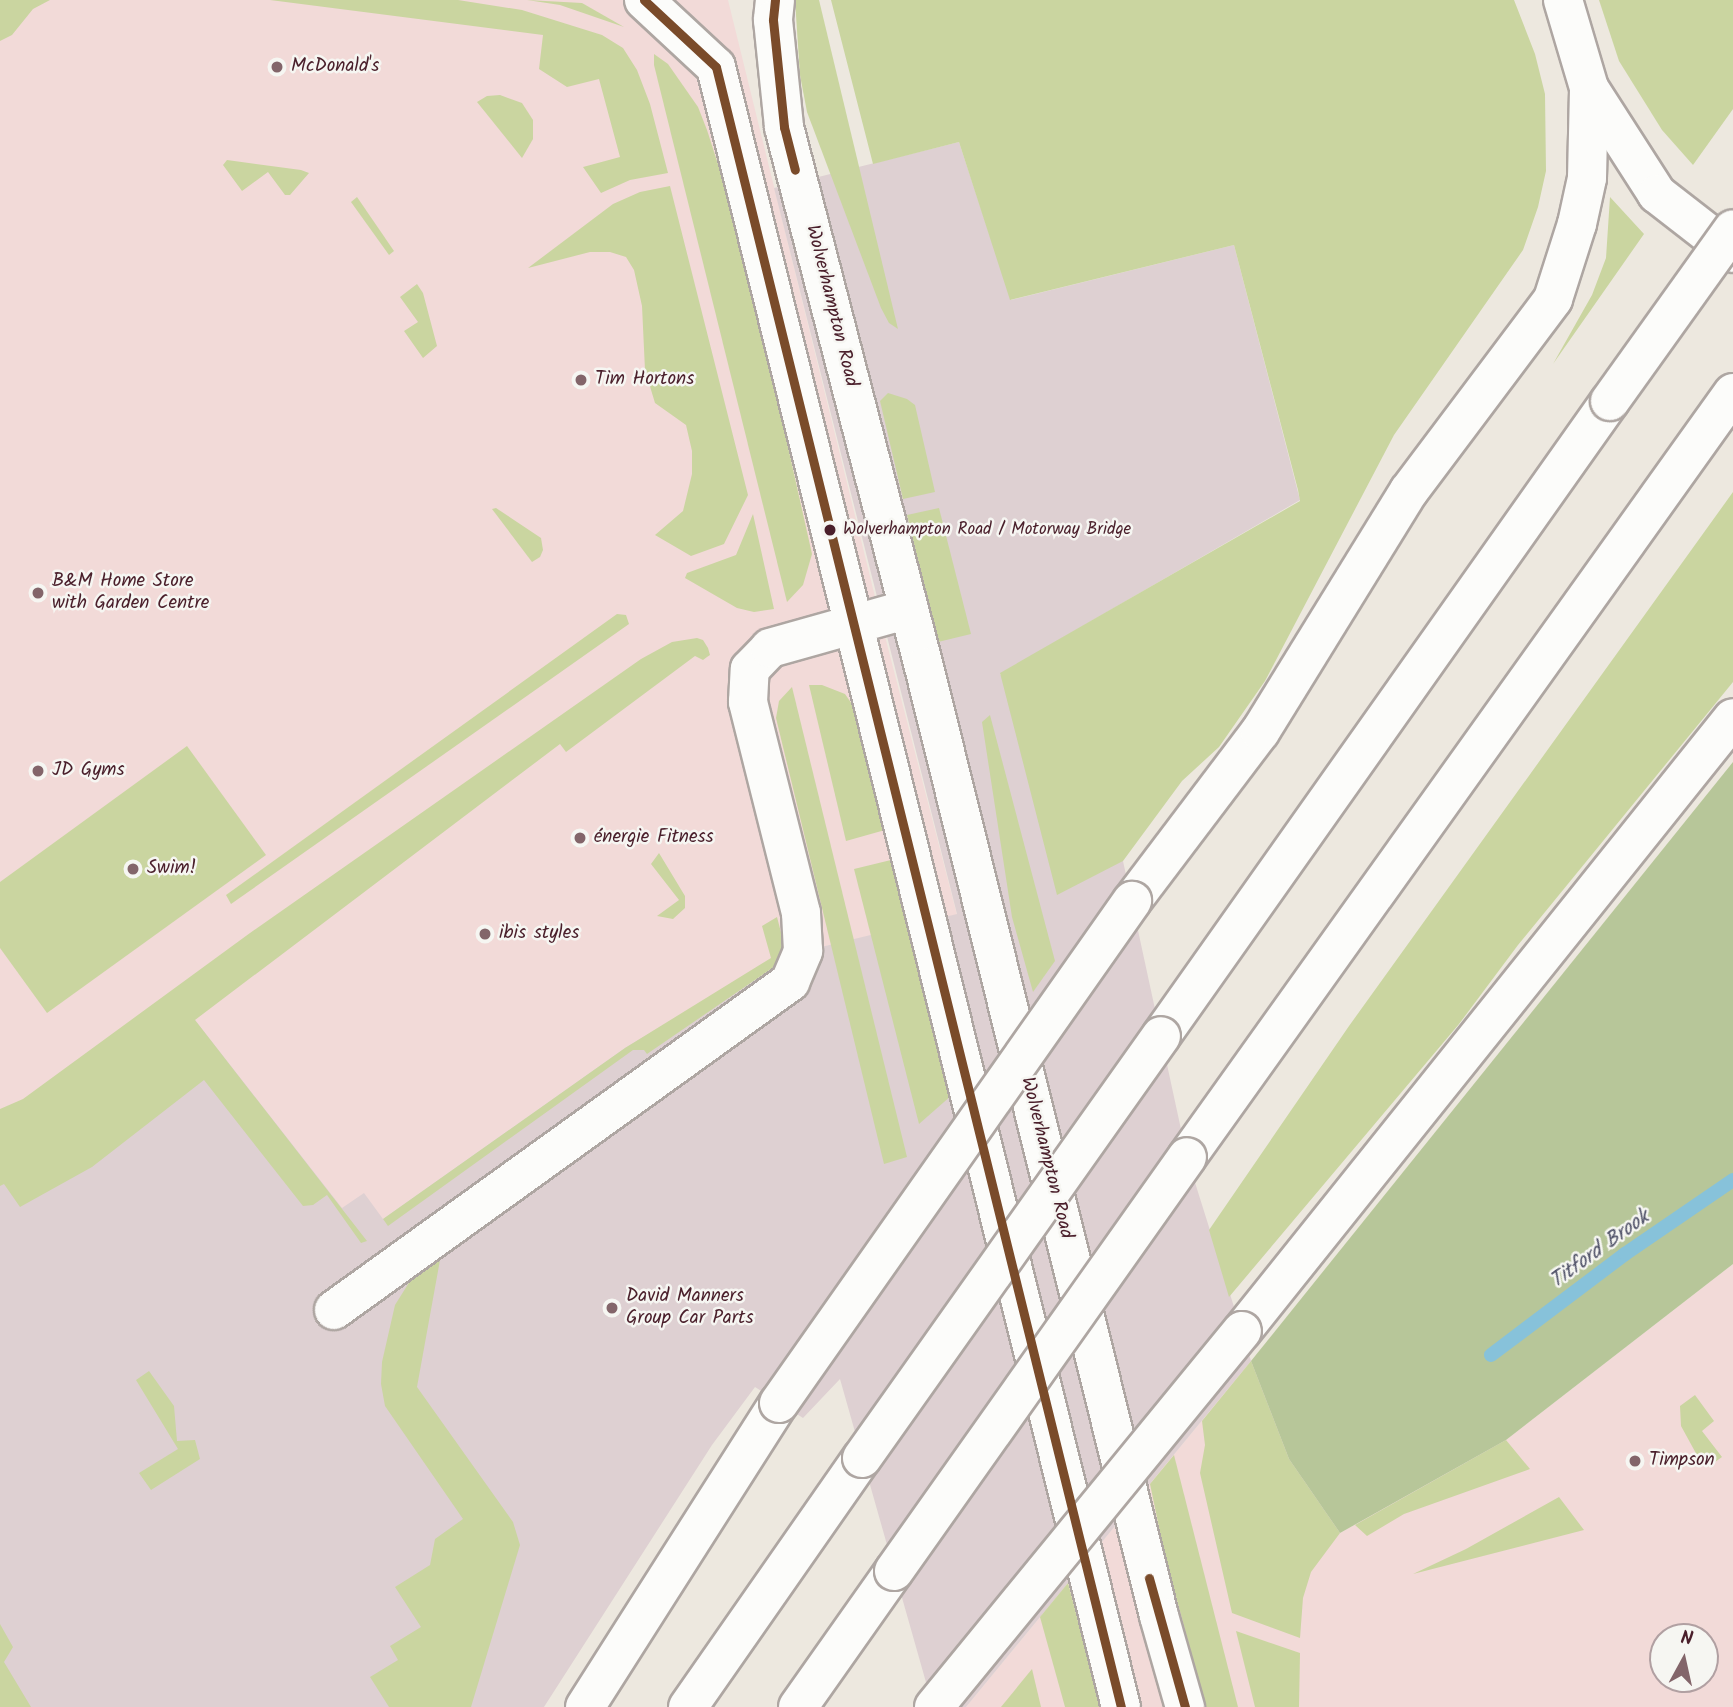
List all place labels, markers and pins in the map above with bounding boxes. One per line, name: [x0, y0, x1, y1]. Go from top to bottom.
place label: McDonald's: [291, 56, 379, 78]
marker: McDonald's: [269, 59, 285, 75]
place label: Tim Hortons: [595, 369, 694, 391]
marker: Tim Hortons: [573, 372, 589, 388]
place label: Wolverhampton Road / Motorway Bridge: [843, 520, 1131, 540]
marker: Wolverhampton Road / Motorway Bridge: [823, 523, 837, 537]
place label: B&M Home Store with Garden Centre: [52, 571, 209, 615]
marker: B&M Home Store with Garden Centre: [30, 585, 46, 601]
place label: JD Gyms: [52, 760, 125, 782]
marker: JD Gyms: [30, 763, 46, 779]
place label: énergie Fitness: [594, 827, 714, 849]
marker: énergie Fitness: [572, 830, 588, 846]
place label: Swim!: [147, 858, 197, 880]
marker: Swim!: [125, 861, 141, 877]
place label: ibis styles: [499, 923, 579, 945]
marker: ibis styles: [477, 926, 493, 942]
place label: David Manners Group Car Parts: [626, 1286, 754, 1330]
marker: David Manners Group Car Parts: [604, 1300, 620, 1316]
place label: Timpson: [1649, 1450, 1715, 1472]
marker: Timpson: [1627, 1453, 1643, 1469]

